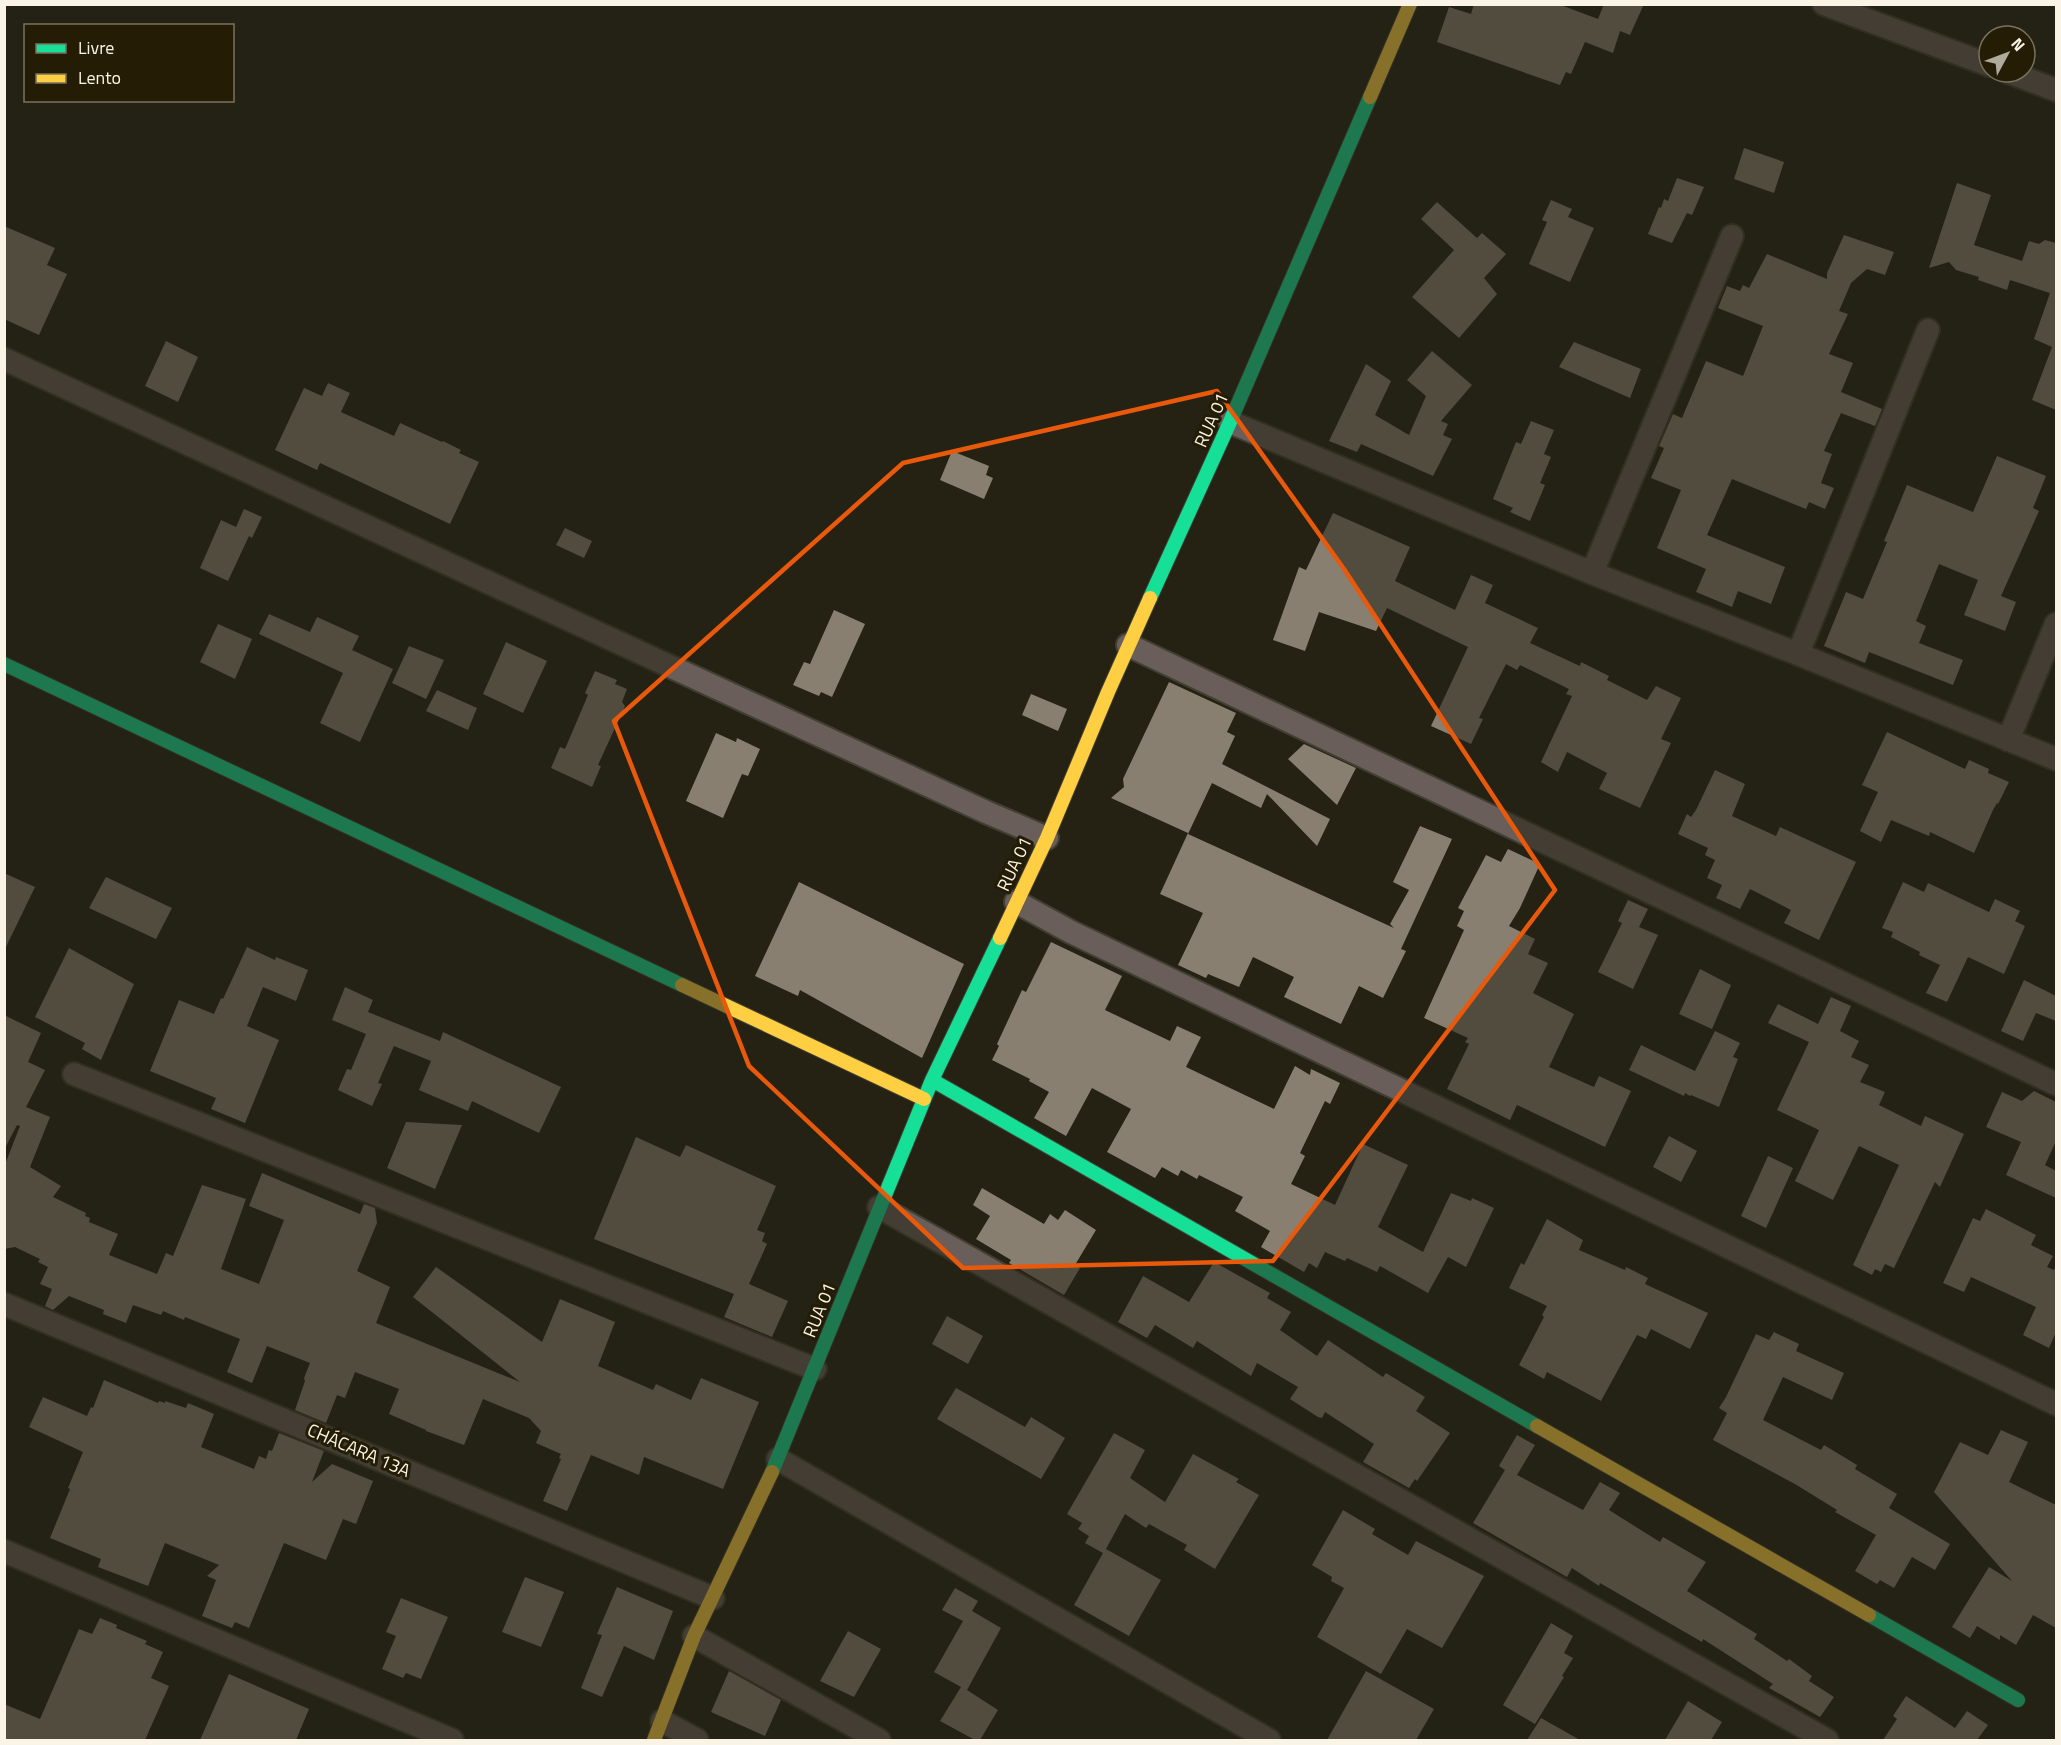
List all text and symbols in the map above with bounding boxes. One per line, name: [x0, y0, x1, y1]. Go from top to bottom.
legend: [24, 24, 234, 102]
north arrow: [1977, 24, 2037, 84]
text: N: [2006, 32, 2031, 56]
text: Livre: [78, 34, 114, 61]
text: Lento: [78, 64, 121, 91]
street label: RUA 01: [1187, 388, 1235, 452]
street label: RUA 01: [990, 832, 1038, 896]
street label: RUA 01: [796, 1278, 842, 1342]
street label: CHÁCARA 13A: [303, 1416, 415, 1484]

